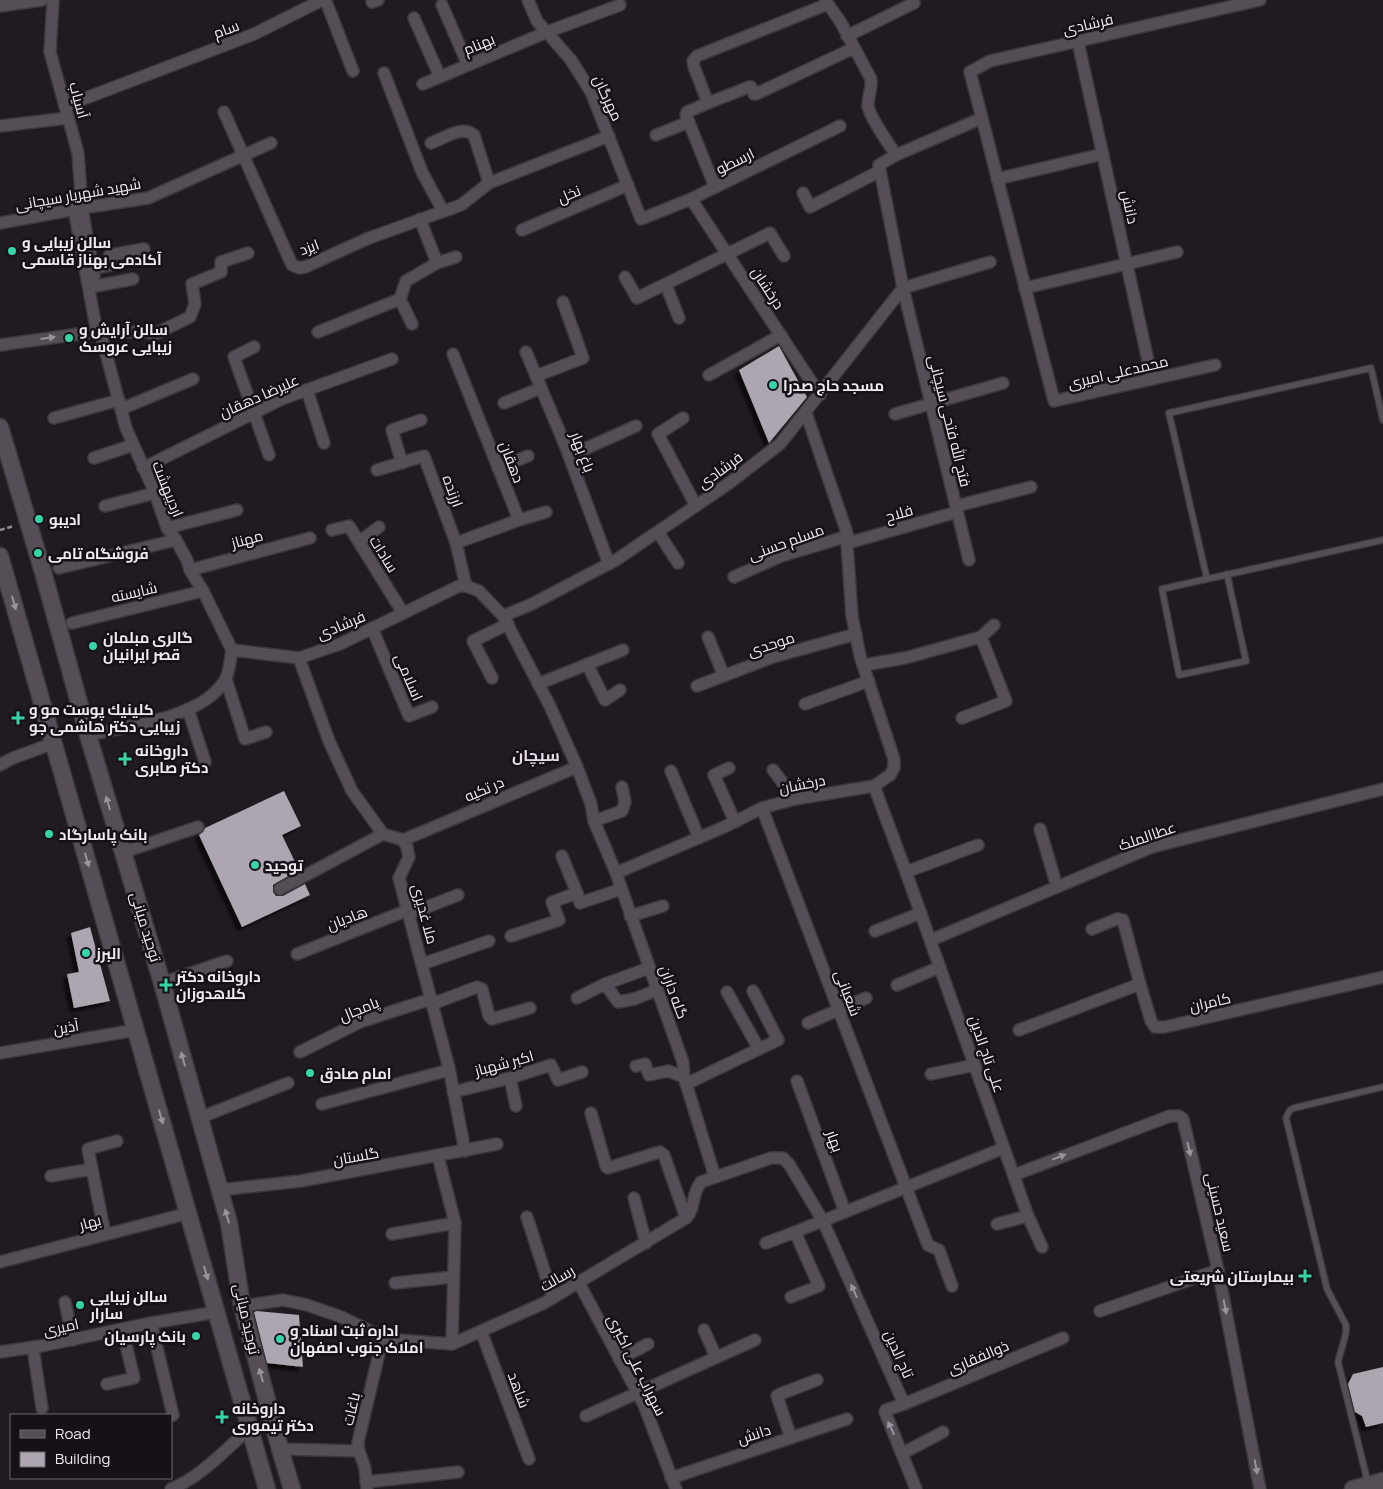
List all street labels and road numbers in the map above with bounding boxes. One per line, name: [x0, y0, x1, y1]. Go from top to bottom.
street label: فرشادی: [1061, 8, 1115, 40]
street label: سام: [210, 14, 242, 44]
street label: بهنام: [460, 28, 498, 60]
street label: مهرگان: [588, 72, 628, 124]
street label: آسیاب: [64, 79, 94, 121]
street label: ارسطو: [712, 143, 758, 179]
street label: شهید شهریار سیچانی: [13, 173, 143, 215]
street label: نخل: [554, 180, 584, 208]
street label: دانش: [1116, 188, 1144, 226]
street label: ایزد: [296, 234, 322, 260]
street label: درخشان: [746, 263, 790, 313]
street label: محمدعلی امیری: [1066, 350, 1170, 394]
street label: فتح الله فتحی سیچانی: [922, 353, 977, 489]
street label: علیرضا دهقان: [216, 369, 302, 423]
street label: باغ بهار: [564, 428, 600, 476]
street label: دهقان: [494, 438, 530, 486]
street label: فرشادی: [693, 446, 747, 494]
street label: اردیبهشت: [147, 458, 189, 520]
street label: ارزنده: [438, 472, 468, 510]
street label: فلاح: [883, 499, 916, 528]
street label: مسلم حسنی: [745, 519, 827, 565]
street label: مهناز: [228, 525, 265, 554]
street label: سادات: [365, 531, 403, 577]
street label: شایسته: [109, 577, 159, 607]
street label: فرشادی: [313, 605, 369, 645]
street label: موحدی: [745, 627, 797, 661]
street label: اسلامی: [390, 650, 428, 704]
street label: درخشان: [777, 769, 827, 799]
street label: در تکیه: [461, 771, 507, 807]
street label: عطاالملک: [1115, 816, 1179, 856]
street label: ملا غدیری: [407, 882, 443, 946]
street label: توحید میانی: [125, 889, 167, 965]
street label: هادیان: [324, 901, 370, 935]
street label: گله داران: [655, 962, 693, 1022]
street label: شعبانی: [830, 967, 866, 1019]
street label: کامران: [1187, 987, 1233, 1017]
street label: پامچال: [336, 991, 382, 1027]
street label: علی تاج الدین: [963, 1012, 1010, 1096]
street label: آذین: [52, 1015, 80, 1039]
street label: اکبر شهباز: [471, 1045, 536, 1081]
street label: بهار: [821, 1126, 849, 1155]
street label: گلستان: [331, 1142, 381, 1170]
street label: سعید حسینی: [1201, 1170, 1239, 1254]
street label: بهار: [76, 1209, 103, 1235]
street label: رسالت: [536, 1260, 578, 1296]
street label: توحید میانی: [229, 1281, 265, 1357]
street label: سهراب علی اکبری: [602, 1311, 672, 1419]
street label: امیری: [41, 1313, 81, 1341]
street label: تاج الدین: [878, 1327, 919, 1382]
street label: ذوالفقاری: [944, 1335, 1012, 1379]
street label: شاهد: [503, 1369, 535, 1411]
street label: باغات: [337, 1390, 365, 1428]
street label: دانش: [735, 1419, 773, 1449]

